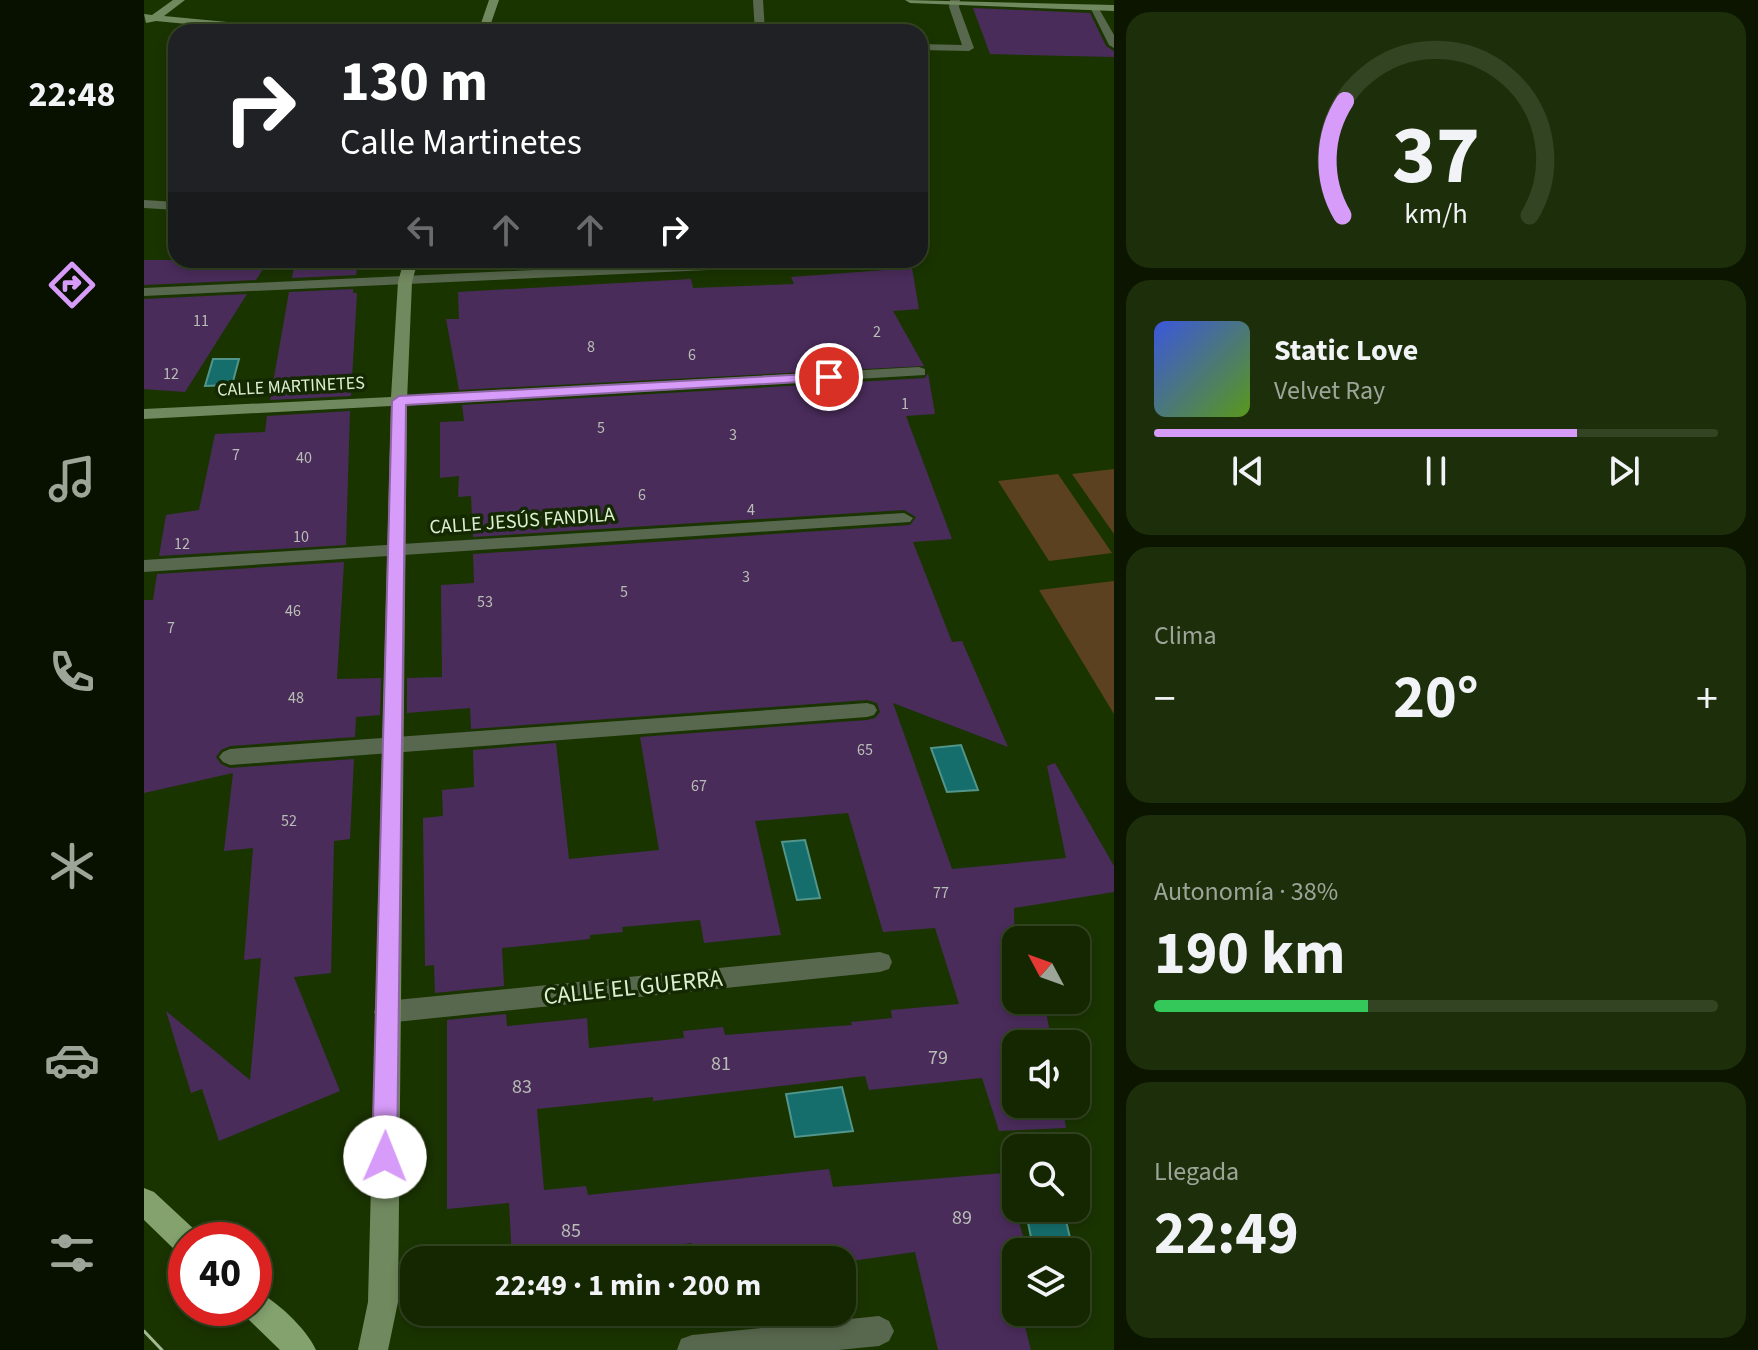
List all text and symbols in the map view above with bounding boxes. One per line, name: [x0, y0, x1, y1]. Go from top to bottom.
text: 130 m: [340, 43, 488, 122]
icon: right: [208, 56, 312, 160]
text: 22:48: [29, 69, 115, 120]
text: 37: [1392, 96, 1480, 214]
text: Calle Martinetes: [340, 117, 582, 168]
text: km/h: [1404, 194, 1468, 234]
icon: left: [400, 208, 444, 252]
icon: ahead: [484, 208, 528, 252]
icon: ahead: [568, 208, 612, 252]
icon: right: [652, 208, 696, 252]
icon: directions: [44, 257, 100, 313]
house number: 11: [193, 310, 209, 332]
house number: 2: [873, 321, 881, 343]
text: Static Love: [1274, 329, 1418, 372]
house number: 8: [587, 336, 595, 358]
pin: [795, 343, 863, 411]
house number: 6: [688, 344, 696, 366]
icon: arrive: [807, 355, 851, 399]
house number: 12: [163, 363, 179, 385]
street label: CALLE MARTINETES: [217, 370, 365, 403]
text: Velvet Ray: [1274, 372, 1385, 409]
house number: 1: [901, 393, 909, 415]
house number: 5: [597, 417, 605, 439]
house number: 3: [729, 424, 737, 446]
house number: 7: [232, 444, 240, 466]
house number: 40: [296, 447, 312, 469]
icon: previous: [1226, 449, 1270, 493]
icon: pause: [1414, 449, 1458, 493]
icon: next: [1602, 449, 1646, 493]
icon: music: [44, 451, 100, 507]
house number: 6: [638, 484, 646, 506]
house number: 4: [747, 499, 755, 521]
street label: CALLE JESÚS FANDILA: [429, 501, 616, 541]
house number: 10: [293, 526, 309, 548]
house number: 12: [174, 533, 190, 555]
house number: 3: [742, 566, 750, 588]
house number: 5: [620, 581, 628, 603]
house number: 53: [477, 591, 493, 613]
house number: 46: [285, 600, 301, 622]
house number: 7: [167, 617, 175, 639]
text: Clima: [1154, 617, 1217, 654]
icon: phone: [44, 644, 100, 700]
text: 20°: [1393, 656, 1479, 741]
text: −: [1154, 668, 1176, 731]
text: +: [1696, 668, 1718, 731]
house number: 48: [288, 687, 304, 709]
house number: 65: [857, 739, 873, 761]
house number: 67: [691, 775, 707, 797]
house number: 52: [281, 810, 297, 832]
icon: climate: [44, 838, 100, 894]
text: Autonomía · 38%: [1154, 873, 1338, 910]
house number: 77: [933, 882, 949, 904]
text: 190 km: [1154, 912, 1345, 997]
north arrow: [1002, 926, 1090, 1014]
map controls: [1002, 926, 1090, 1326]
street label: CALLE EL GUERRA: [542, 961, 724, 1014]
button: sound: [1002, 1030, 1090, 1118]
icon: car: [44, 1032, 100, 1088]
house number: 79: [928, 1044, 948, 1072]
house number: 81: [711, 1050, 731, 1078]
house number: 83: [512, 1073, 532, 1101]
position arrow: [343, 1115, 427, 1199]
button: search: [1002, 1134, 1090, 1222]
text: Llegada: [1154, 1153, 1239, 1190]
text: 22:49: [1154, 1192, 1299, 1277]
house number: 89: [952, 1204, 972, 1232]
house number: 85: [561, 1217, 581, 1245]
speed limit sign: 40: [168, 1222, 272, 1326]
icon: filters: [44, 1225, 100, 1281]
button: layers: [1002, 1238, 1090, 1326]
text: 22:49 · 1 min · 200 m: [495, 1264, 761, 1307]

